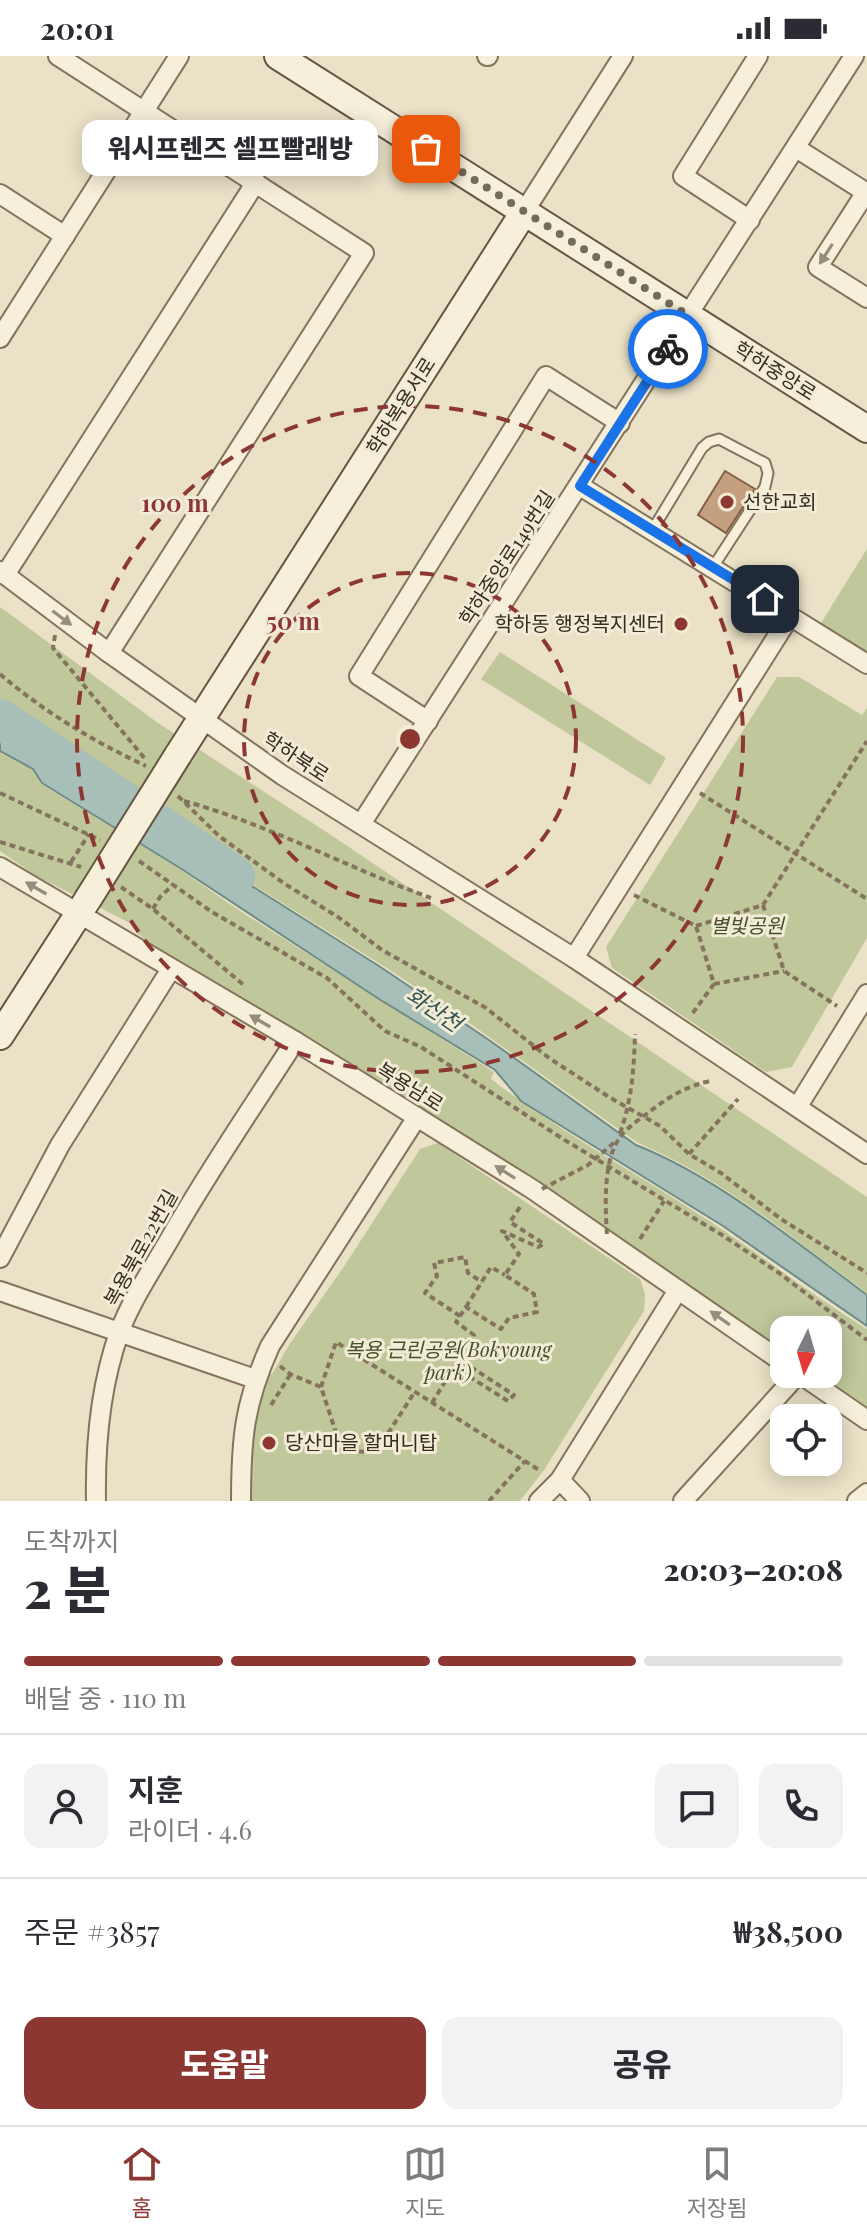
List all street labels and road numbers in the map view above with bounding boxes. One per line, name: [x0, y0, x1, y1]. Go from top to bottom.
street label: 학하중앙로: [730, 334, 822, 406]
street label: 학하복용서로: [359, 351, 440, 459]
street label: 학하중앙로149번길: [452, 484, 560, 630]
street label: 학하북로: [259, 724, 335, 787]
street label: 복용남로: [372, 1055, 449, 1117]
street label: 복용북로22번길: [96, 1184, 183, 1310]

